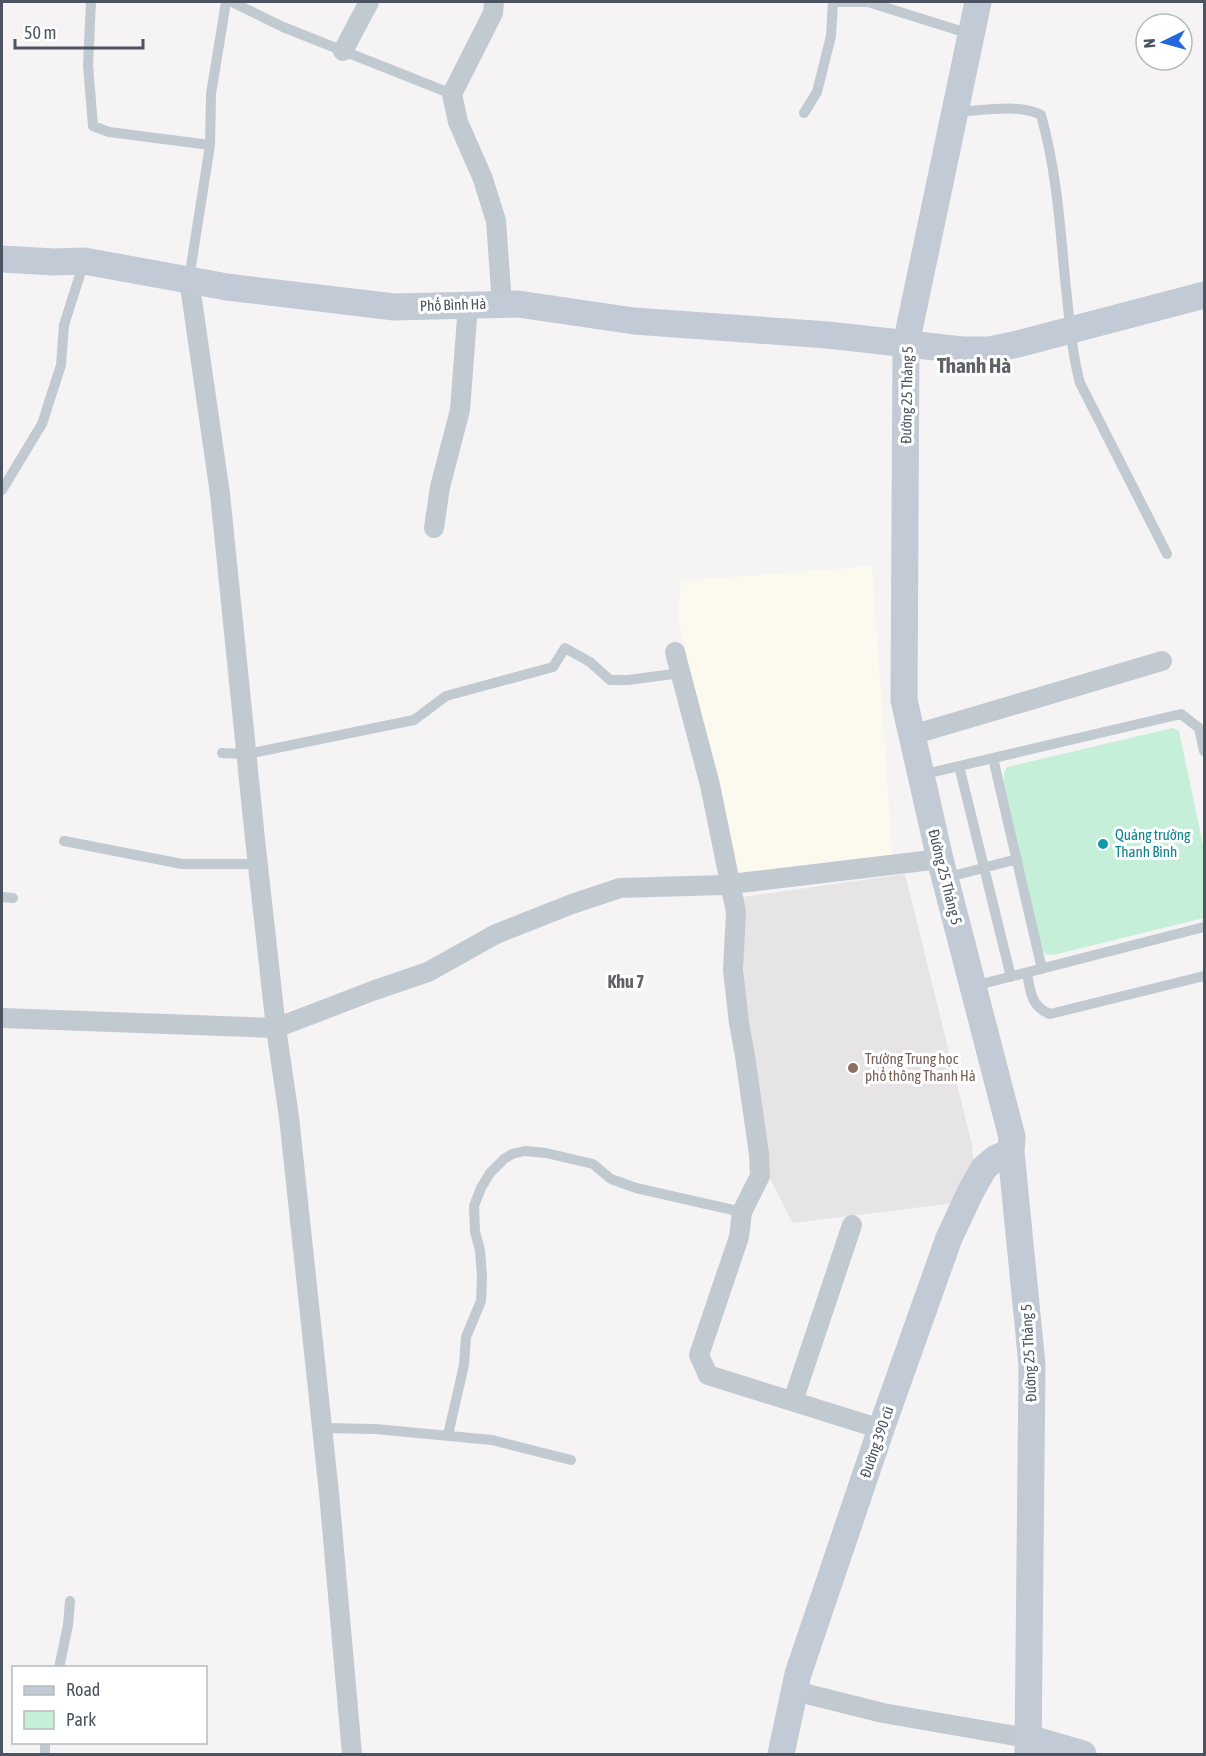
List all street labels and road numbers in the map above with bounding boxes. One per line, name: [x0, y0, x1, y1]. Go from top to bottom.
street label: Phố Bình Hà: [419, 295, 487, 314]
street label: Đường 25 Tháng 5: [897, 346, 916, 444]
street label: Đường 25 Tháng 5: [925, 827, 966, 926]
street label: Đường 25 Tháng 5: [1017, 1304, 1040, 1402]
street label: Đường 390 cũ: [856, 1404, 897, 1480]

